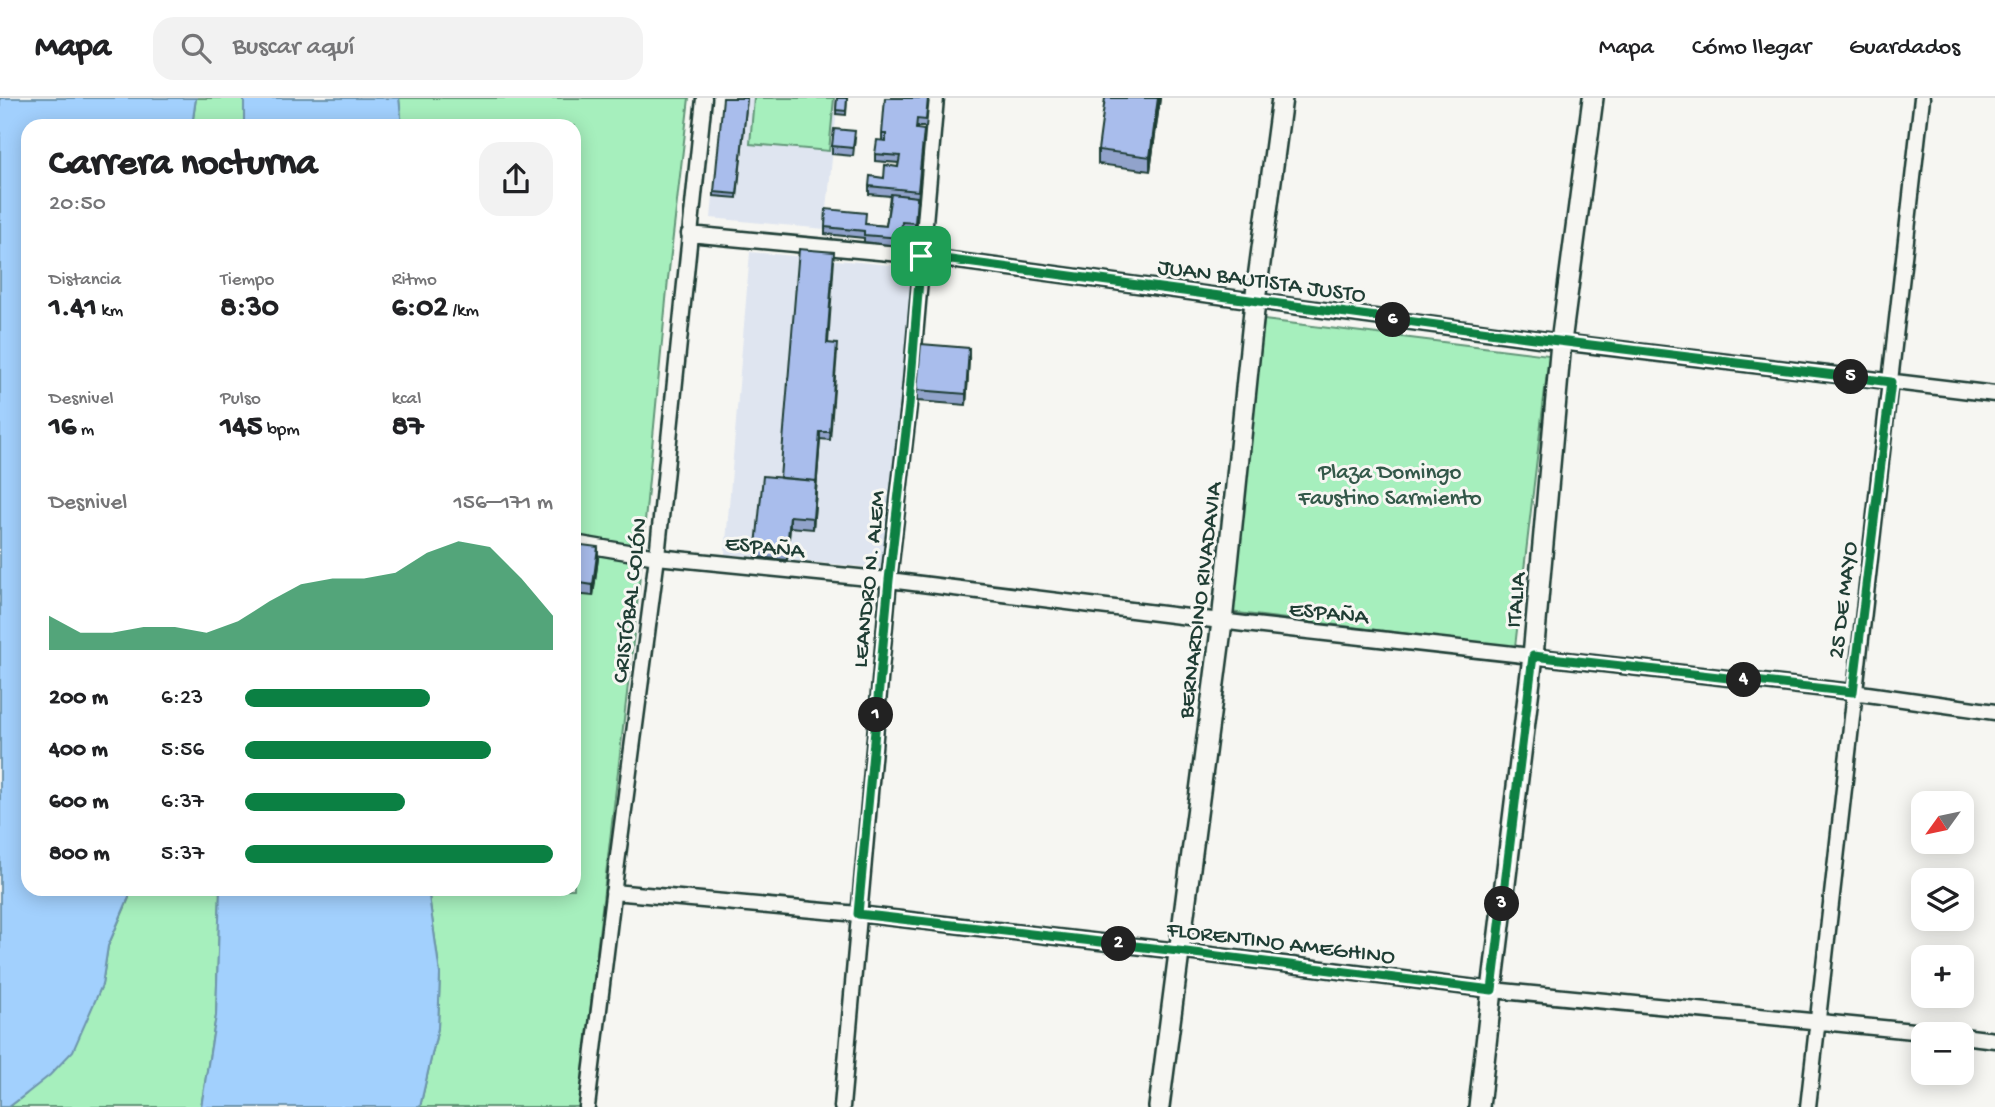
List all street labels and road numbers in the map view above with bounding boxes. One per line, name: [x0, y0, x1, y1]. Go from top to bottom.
street label: JUAN BAUTISTA JUSTO: [1156, 254, 1367, 310]
street label: BERNARDINO RIVADAVIA: [1173, 479, 1230, 721]
street label: LEANDRO N. ALEM: [848, 489, 893, 669]
street label: CRISTÓBAL COLÓN: [608, 516, 655, 685]
street label: ESPAÑA: [724, 531, 807, 566]
street label: 25 DE MAYO: [1824, 540, 1865, 660]
street label: ITALIA: [1502, 570, 1533, 629]
street label: ESPAÑA: [1288, 597, 1371, 632]
street label: FLORENTINO AMEGHINO: [1164, 917, 1397, 972]

